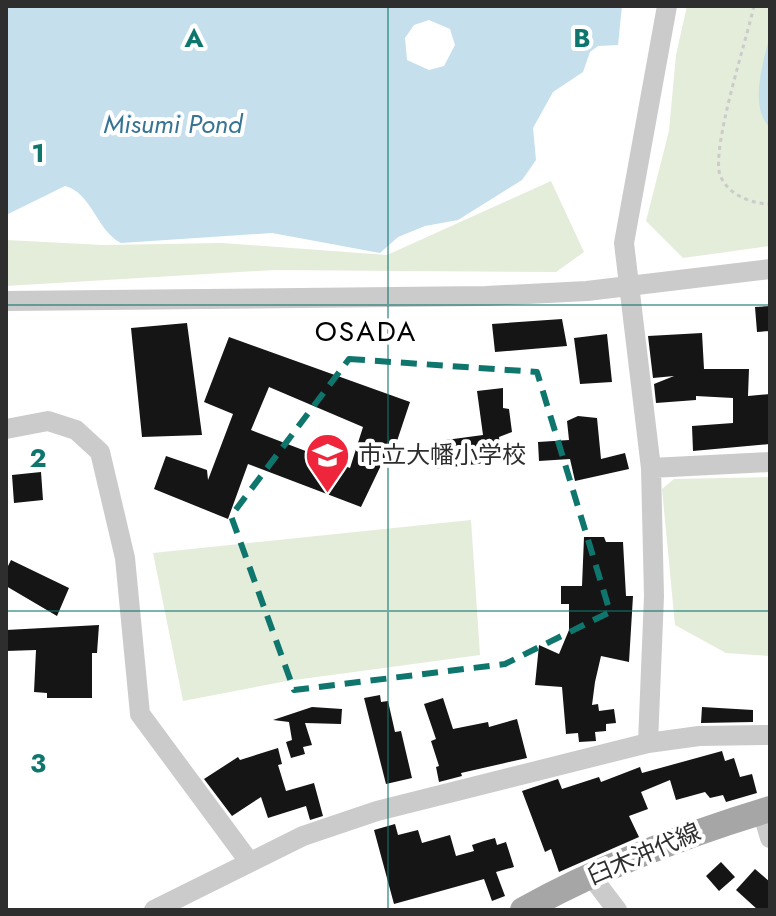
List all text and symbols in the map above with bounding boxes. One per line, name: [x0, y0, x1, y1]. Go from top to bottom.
text: A: [183, 19, 204, 57]
text: B: [573, 19, 591, 57]
water label: Misumi Pond: [104, 105, 244, 143]
text: 1: [31, 134, 45, 172]
district label: OSADA: [315, 311, 417, 352]
school or university icon: 市立大幡小学校: [303, 431, 351, 494]
place label: 市立大幡小学校: [358, 437, 526, 472]
text: 2: [29, 439, 47, 477]
text: 3: [30, 744, 46, 782]
street label: 臼木沖代線: [582, 814, 706, 893]

